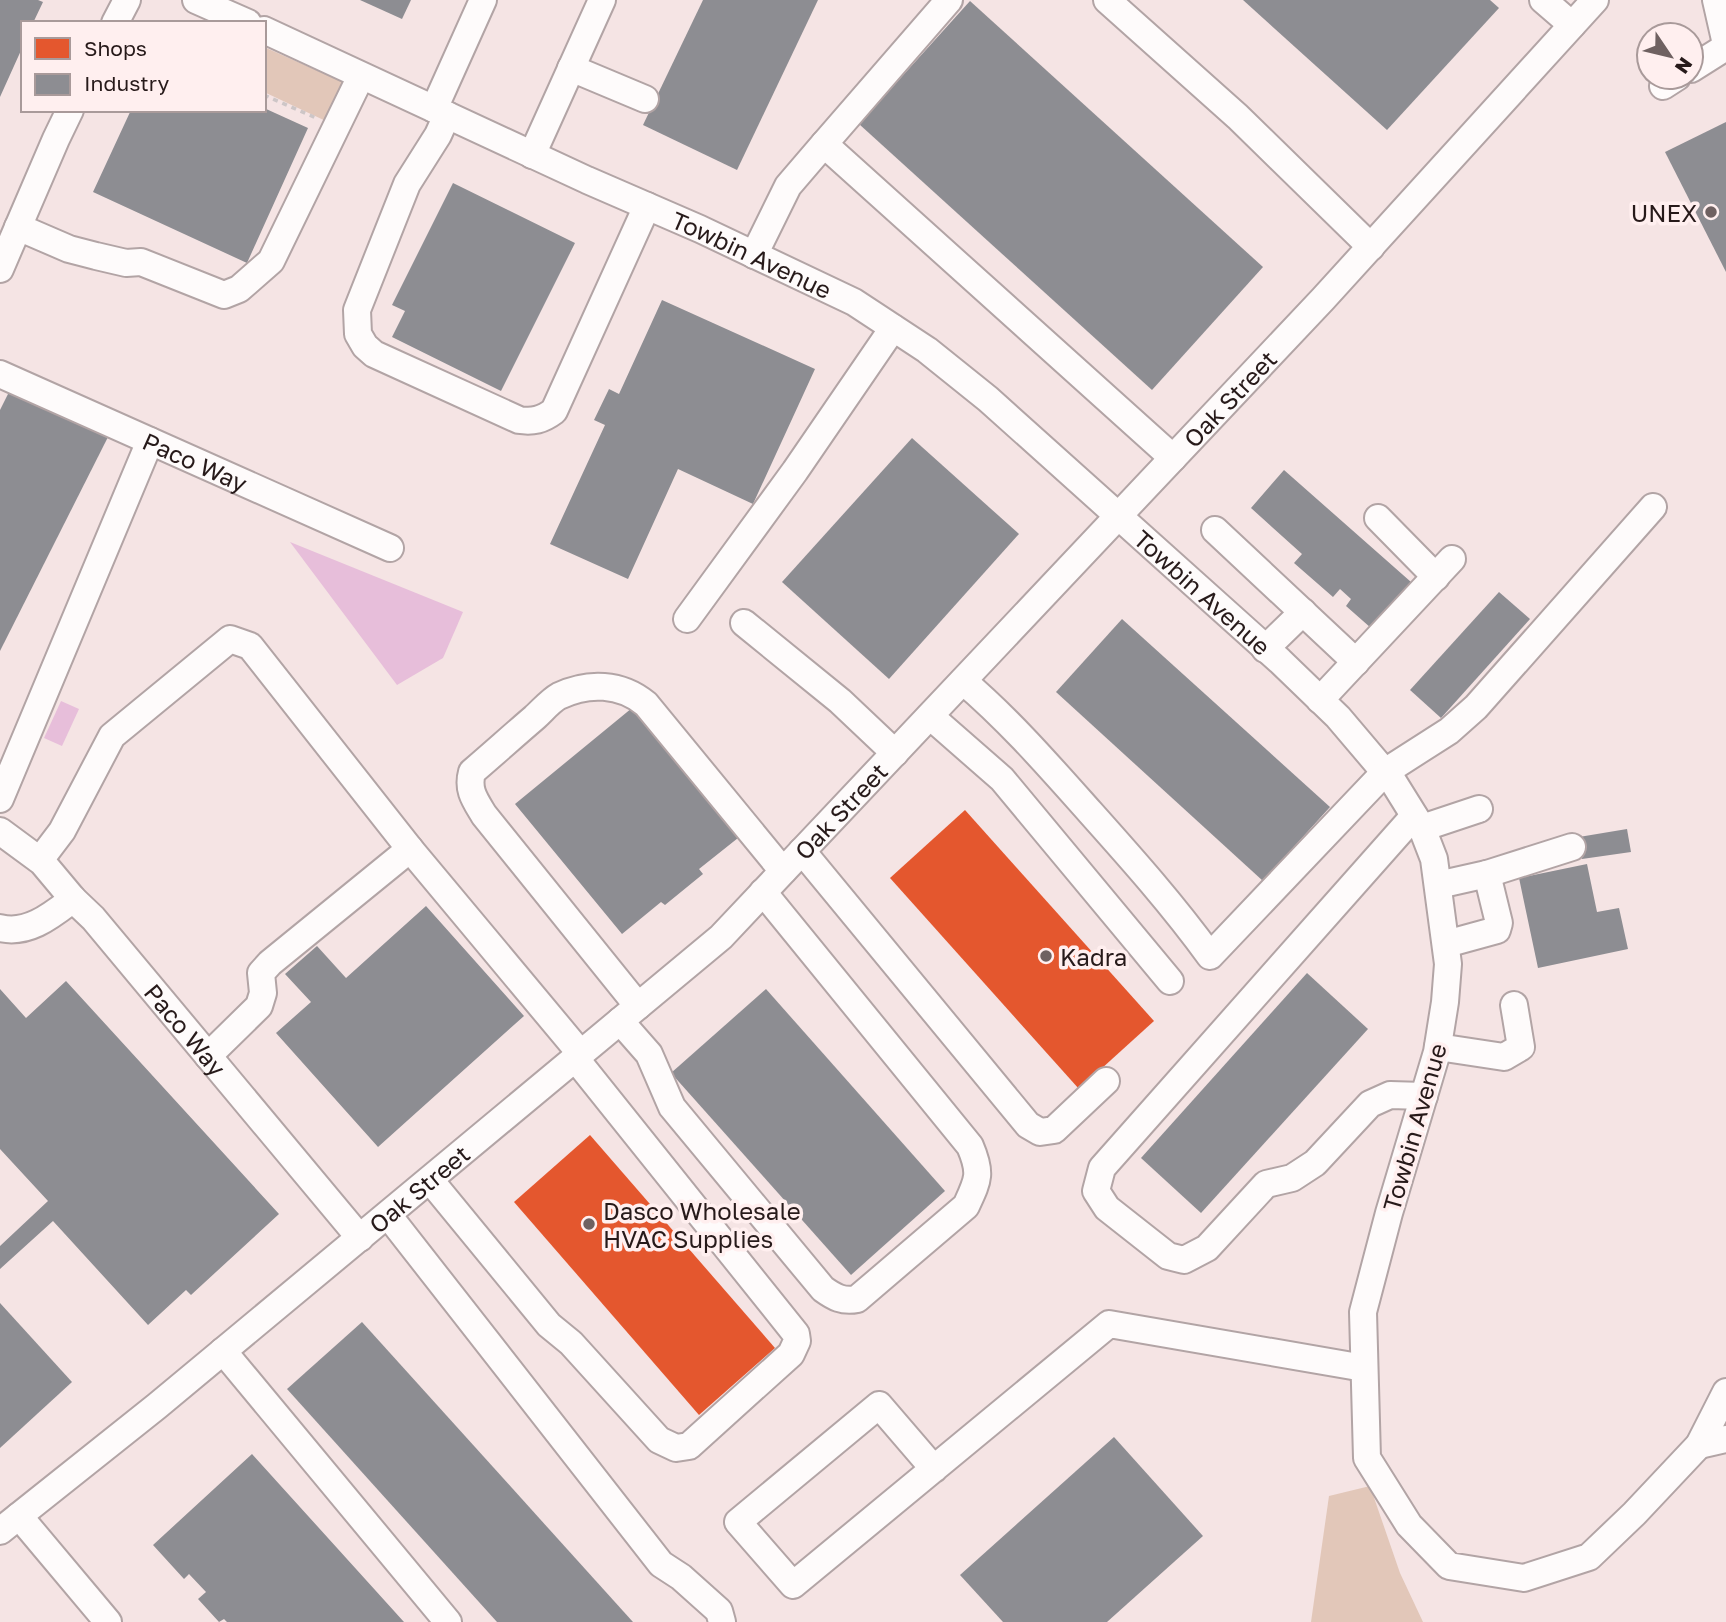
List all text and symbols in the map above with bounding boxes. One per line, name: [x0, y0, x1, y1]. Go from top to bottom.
legend: [21, 21, 266, 112]
north arrow: [1635, 21, 1705, 91]
text: Shops: [84, 35, 147, 61]
text: N: [1671, 54, 1698, 79]
text: Industry: [84, 70, 169, 96]
place label: UNEX: [1631, 198, 1697, 227]
street label: Towbin Avenue: [668, 204, 837, 304]
marker: UNEX: [1703, 204, 1719, 220]
street label: Oak Street: [1177, 344, 1282, 453]
street label: Paco Way: [139, 425, 252, 497]
street label: Towbin Avenue: [1129, 523, 1277, 660]
street label: Oak Street: [788, 756, 893, 865]
place label: Kadra: [1060, 942, 1127, 971]
marker: Kadra: [1038, 948, 1054, 964]
street label: Paco Way: [139, 977, 233, 1081]
street label: Towbin Avenue: [1376, 1040, 1452, 1214]
street label: Oak Street: [363, 1138, 475, 1239]
place label: Dasco Wholesale HVAC Supplies: [603, 1196, 801, 1253]
marker: Dasco Wholesale HVAC Supplies: [581, 1216, 597, 1232]

